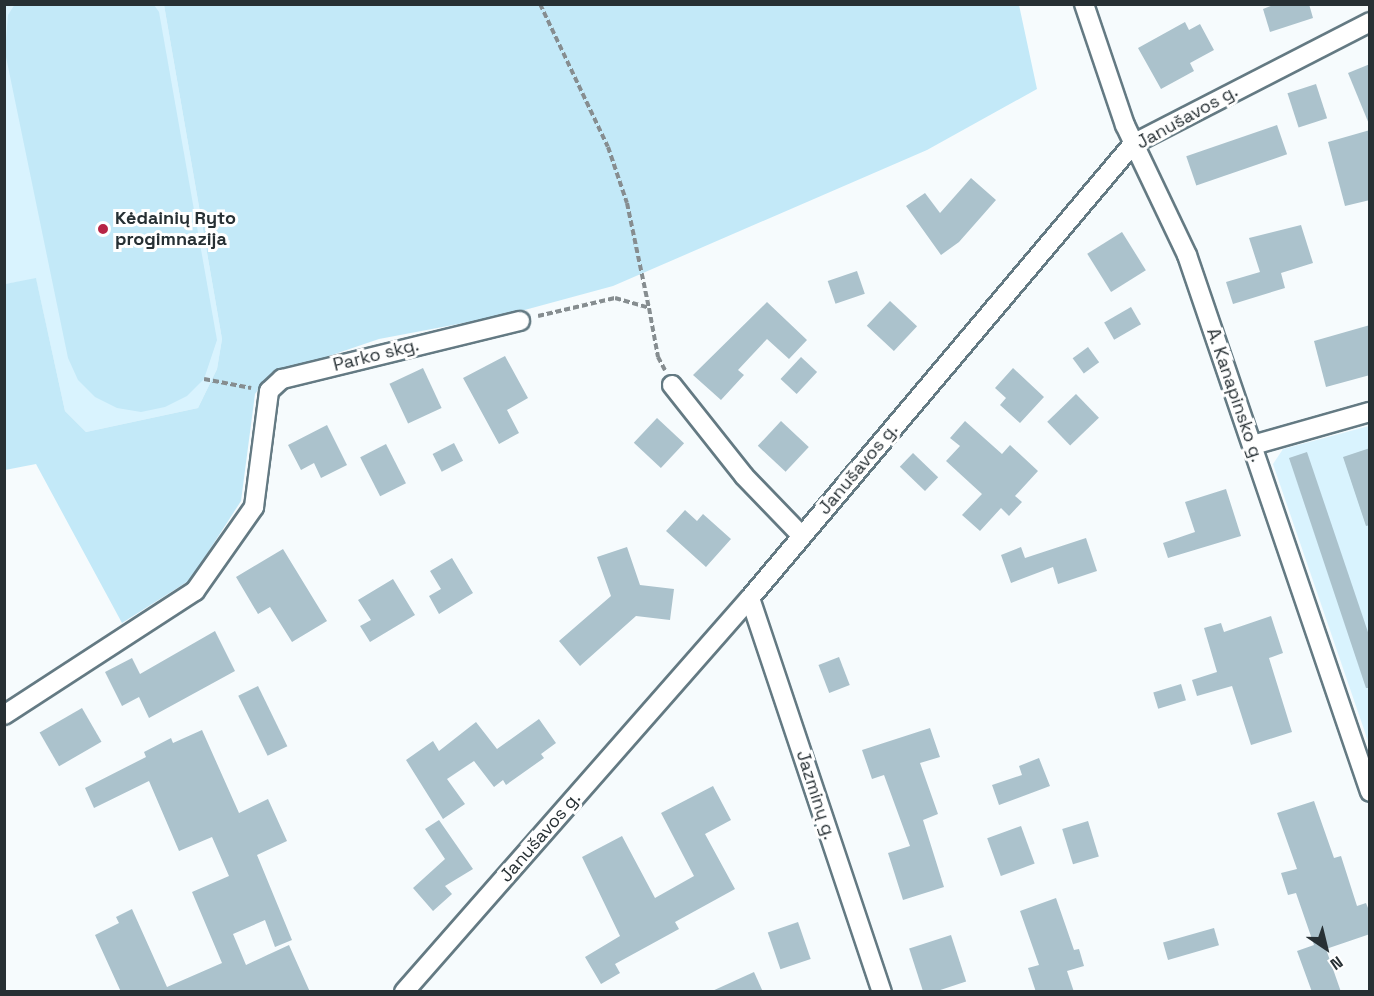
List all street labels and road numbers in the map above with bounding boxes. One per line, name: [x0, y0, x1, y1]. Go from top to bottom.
street label: Janušavos g.: [1133, 80, 1241, 154]
street label: A. Kanapinsko g.: [1202, 325, 1268, 465]
street label: Parko skg.: [331, 334, 421, 376]
street label: Janušavos g.: [814, 419, 902, 519]
street label: Jazminų g.: [791, 748, 841, 842]
street label: Janušavos g.: [495, 787, 585, 887]

